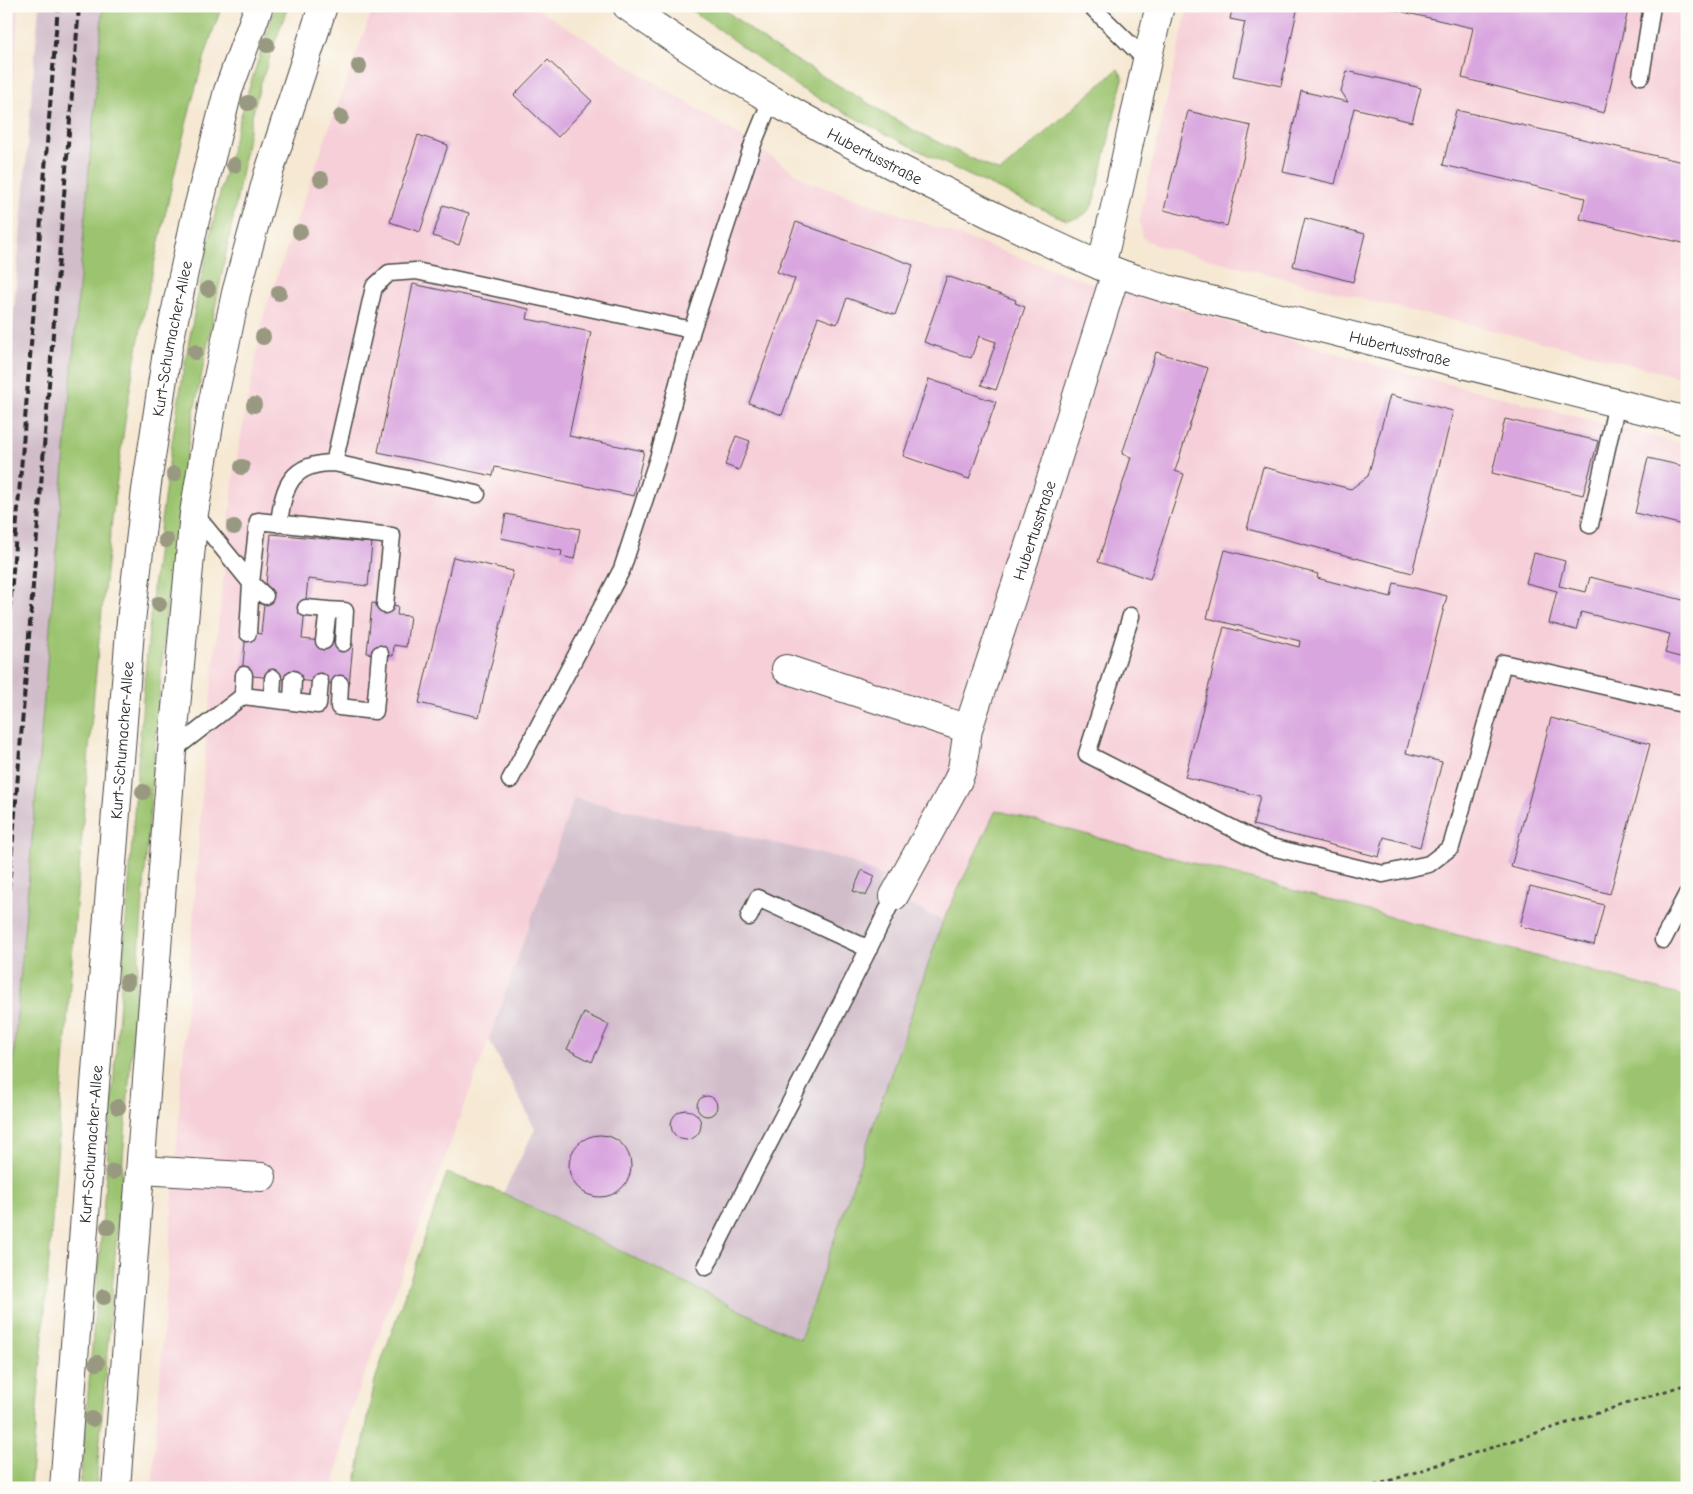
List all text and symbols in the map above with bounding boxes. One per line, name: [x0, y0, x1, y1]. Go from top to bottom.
street label: Hubertusstraße: [824, 125, 925, 189]
street label: Kurt-Schumacher-Allee: [149, 259, 196, 418]
street label: Hubertusstraße: [1347, 328, 1453, 371]
street label: Hubertusstraße: [1010, 478, 1060, 583]
street label: Kurt-Schumacher-Allee: [107, 661, 138, 820]
street label: Kurt-Schumacher-Allee: [76, 1065, 107, 1224]

